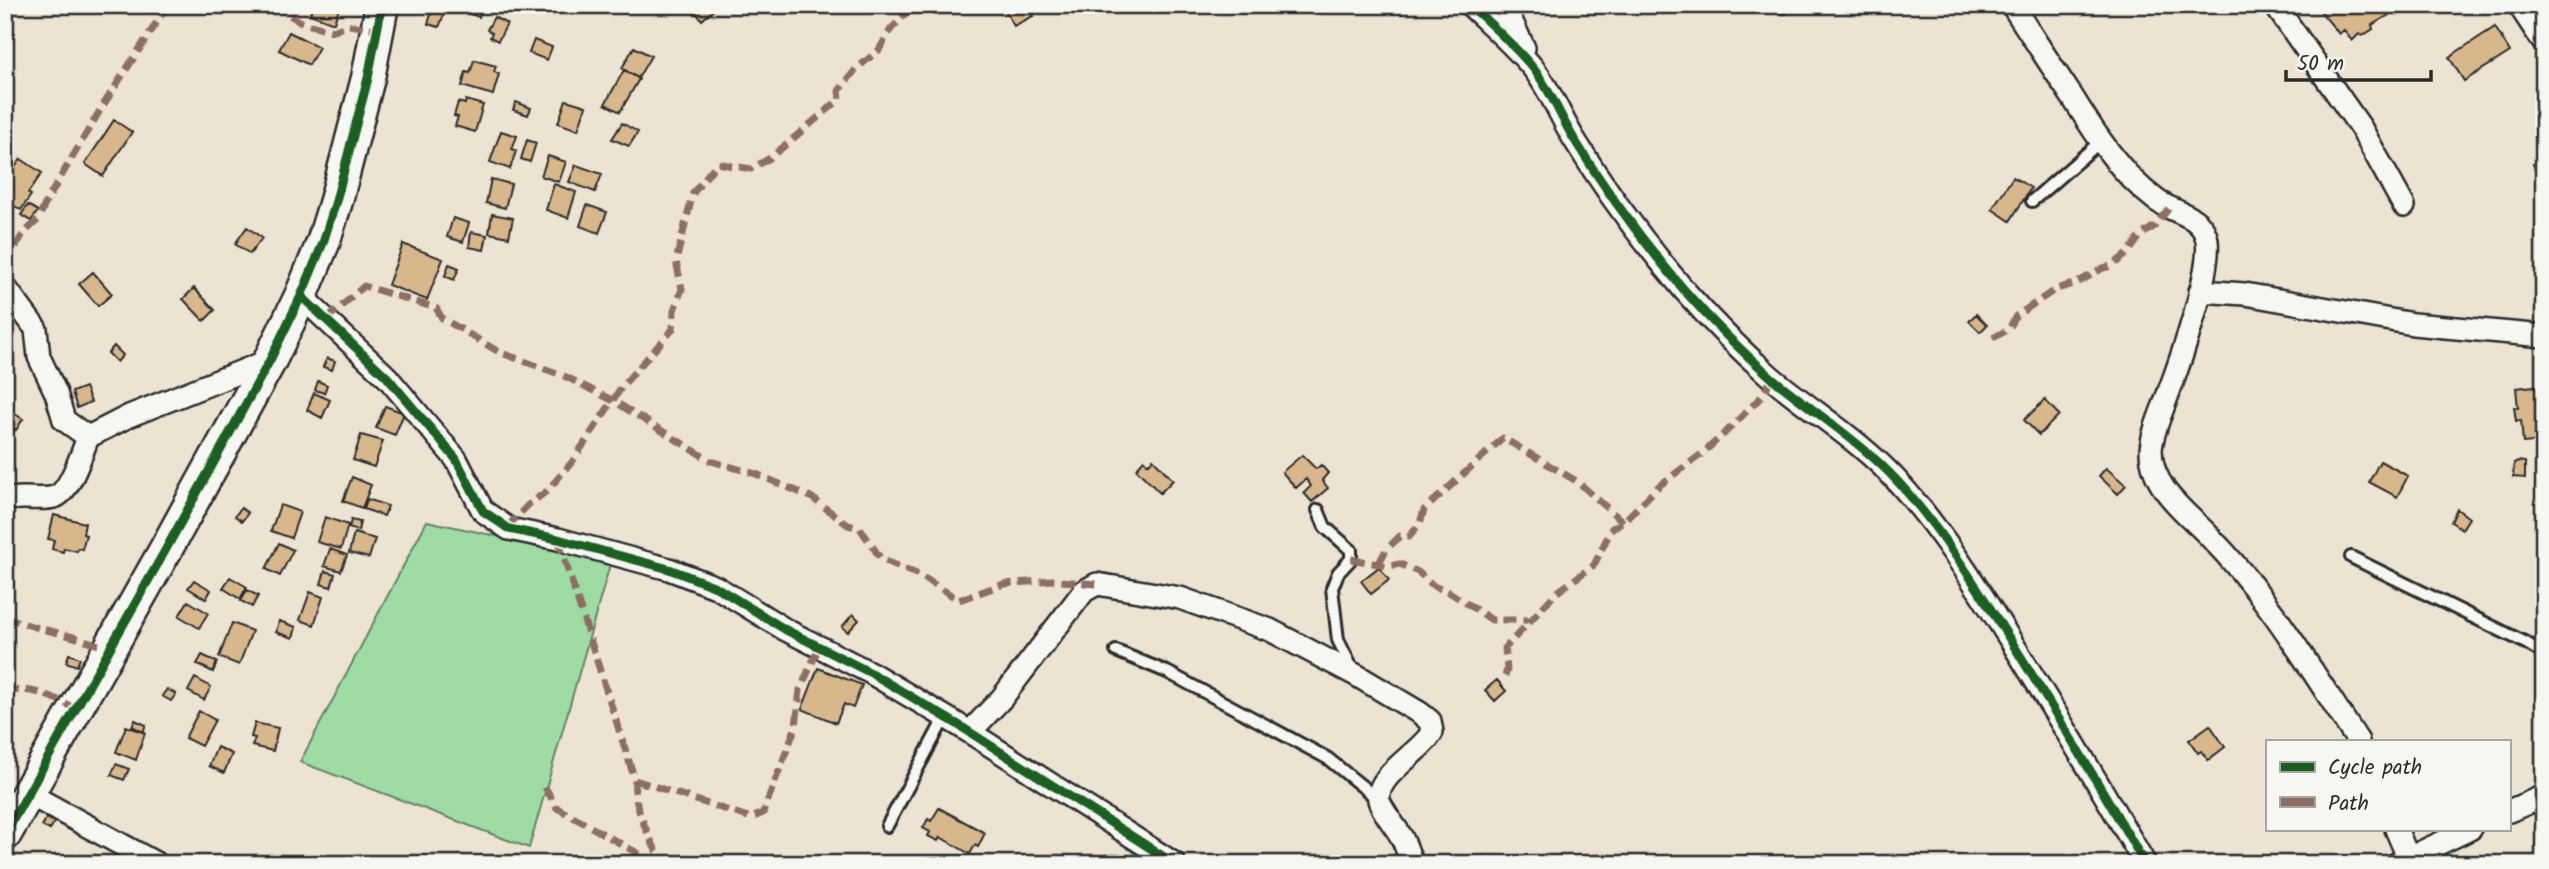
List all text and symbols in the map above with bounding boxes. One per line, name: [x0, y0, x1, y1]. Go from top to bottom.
scale bar: [2286, 38, 2432, 82]
text: 50 m: [2297, 48, 2344, 81]
legend: [2266, 740, 2510, 830]
text: Cycle path: [2328, 752, 2422, 785]
text: Path: [2328, 788, 2369, 821]

